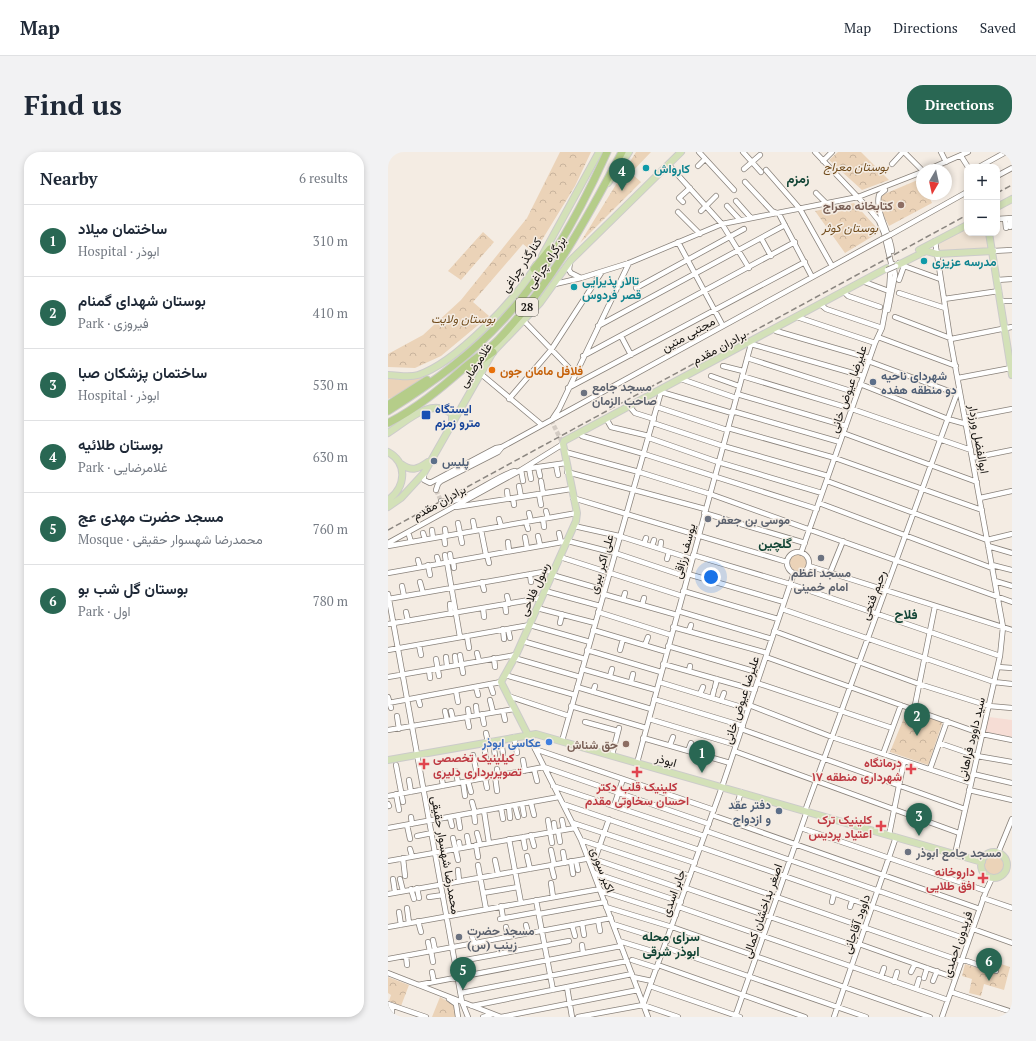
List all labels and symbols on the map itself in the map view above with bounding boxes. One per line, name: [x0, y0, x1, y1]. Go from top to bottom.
pin: 4: [609, 158, 635, 191]
park label: بوستان معراج: [823, 159, 889, 176]
place label: کارواش: [654, 161, 691, 177]
marker: کارواش: [641, 163, 651, 173]
north arrow: [916, 164, 952, 200]
district label: زمزم: [787, 169, 810, 187]
place label: کتابخانه معراج: [823, 198, 894, 214]
marker: کتابخانه معراج: [896, 200, 906, 210]
park label: بوستان کوثر: [821, 220, 879, 236]
street label: بزرگراه چراغی: [523, 233, 570, 292]
street label: کنارگذر چراغی: [497, 235, 546, 296]
place label: مدرسه عزیزی: [932, 254, 997, 270]
marker: مدرسه عزیزی: [919, 256, 929, 266]
place label: تالار پذیرایی قصر فردوس: [582, 273, 642, 303]
marker: تالار پذیرایی قصر فردوس: [569, 282, 579, 292]
road number: 28: [516, 298, 538, 316]
park label: بوستان ولایت: [431, 311, 496, 327]
street label: مجتبی متین: [659, 313, 718, 356]
street label: برادران مقدم: [689, 327, 749, 368]
street label: غلامرضایی: [455, 340, 496, 391]
street label: علیرضا عیوض خانی: [826, 343, 871, 435]
place label: فلافل مامان جون: [500, 363, 584, 379]
marker: فلافل مامان جون: [487, 365, 497, 375]
place label: شهردای ناحیه دو منطقه هفده: [881, 368, 957, 398]
marker: شهردای ناحیه دو منطقه هفده: [868, 377, 878, 387]
place label: مسجد جامع صاحب الزمان: [592, 379, 657, 409]
marker: مسجد جامع صاحب الزمان: [579, 388, 589, 398]
place label: ایستگاه مترو زمزم: [435, 401, 481, 431]
street label: ابوالفضل ورزدار: [964, 402, 992, 475]
marker: ایستگاه مترو زمزم: [420, 409, 432, 421]
place label: پلیس: [442, 454, 469, 470]
marker: پلیس: [429, 456, 439, 466]
street label: برادران مقدم: [410, 481, 469, 524]
place label: موسی بن جعفر: [715, 512, 791, 528]
marker: موسی بن جعفر: [703, 514, 713, 524]
street label: یوسف رزاقی: [669, 522, 700, 581]
street label: علی اکبر ببری: [585, 532, 618, 596]
district label: گلچین: [758, 534, 792, 553]
marker: مسجد اعظم امام خمینی: [816, 553, 826, 563]
street label: رسول فلاحی: [516, 560, 553, 619]
place label: مسجد اعظم امام خمینی: [791, 565, 851, 595]
your location: [701, 567, 721, 587]
street label: رحیم فتحی: [857, 568, 890, 622]
district label: فلاح: [895, 605, 918, 623]
street label: علیرضا عیوض خانی: [720, 654, 763, 746]
street label: سید داوود فراهانی: [954, 696, 989, 783]
pin: 2: [904, 703, 930, 736]
place label: عکاسی ابوذر: [481, 735, 541, 751]
marker: عکاسی ابوذر: [544, 737, 554, 747]
place label: حق شناش: [567, 737, 618, 752]
marker: حق شناش: [621, 739, 631, 749]
pin: 1: [689, 740, 715, 773]
place label: کیلینیک تخصصی تصویربرداری دلیری: [433, 750, 522, 780]
street label: ابوذر: [652, 750, 678, 771]
place label: درمانگاه شهرداری منطقه ۱۷: [812, 755, 902, 785]
marker: کیلینیک تخصصی تصویربرداری دلیری: [418, 758, 430, 770]
marker: درمانگاه شهرداری منطقه ۱۷: [905, 763, 917, 775]
marker: کلینیک قلب دکتر احسان سخاوتی مقدم: [631, 766, 643, 778]
place label: کلینیک قلب دکتر احسان سخاوتی مقدم: [585, 779, 689, 809]
street label: محمدرضا شهسوار حقیقی: [427, 795, 464, 916]
place label: دفتر عقد و ازدواج: [728, 797, 771, 827]
pin: 3: [906, 803, 932, 836]
marker: دفتر عقد و ازدواج: [774, 806, 784, 816]
place label: کلینیک ترک اعتیاد پردیس: [808, 812, 873, 842]
marker: کلینیک ترک اعتیاد پردیس: [875, 820, 887, 832]
street label: اکبر سوری: [587, 845, 618, 895]
place label: مسجد جامع ابوذر: [915, 845, 1002, 861]
marker: مسجد جامع ابوذر: [903, 847, 913, 857]
street label: اصغر بداخشان کمالی: [739, 862, 786, 961]
place label: داروخانه افق طلایی: [926, 864, 975, 893]
street label: جابر اسدی: [658, 867, 689, 919]
marker: داروخانه افق طلایی: [978, 873, 988, 883]
street label: داوود آقاجانی: [839, 892, 874, 956]
street label: فریدون احمدی: [939, 909, 976, 979]
place label: مسجد حضرت زینب (س): [467, 923, 535, 953]
district label: سرای محله ابوذر شرقی: [642, 927, 700, 960]
marker: مسجد حضرت زینب (س): [454, 932, 464, 942]
pin: 6: [976, 948, 1002, 981]
pin: 5: [450, 957, 476, 990]

